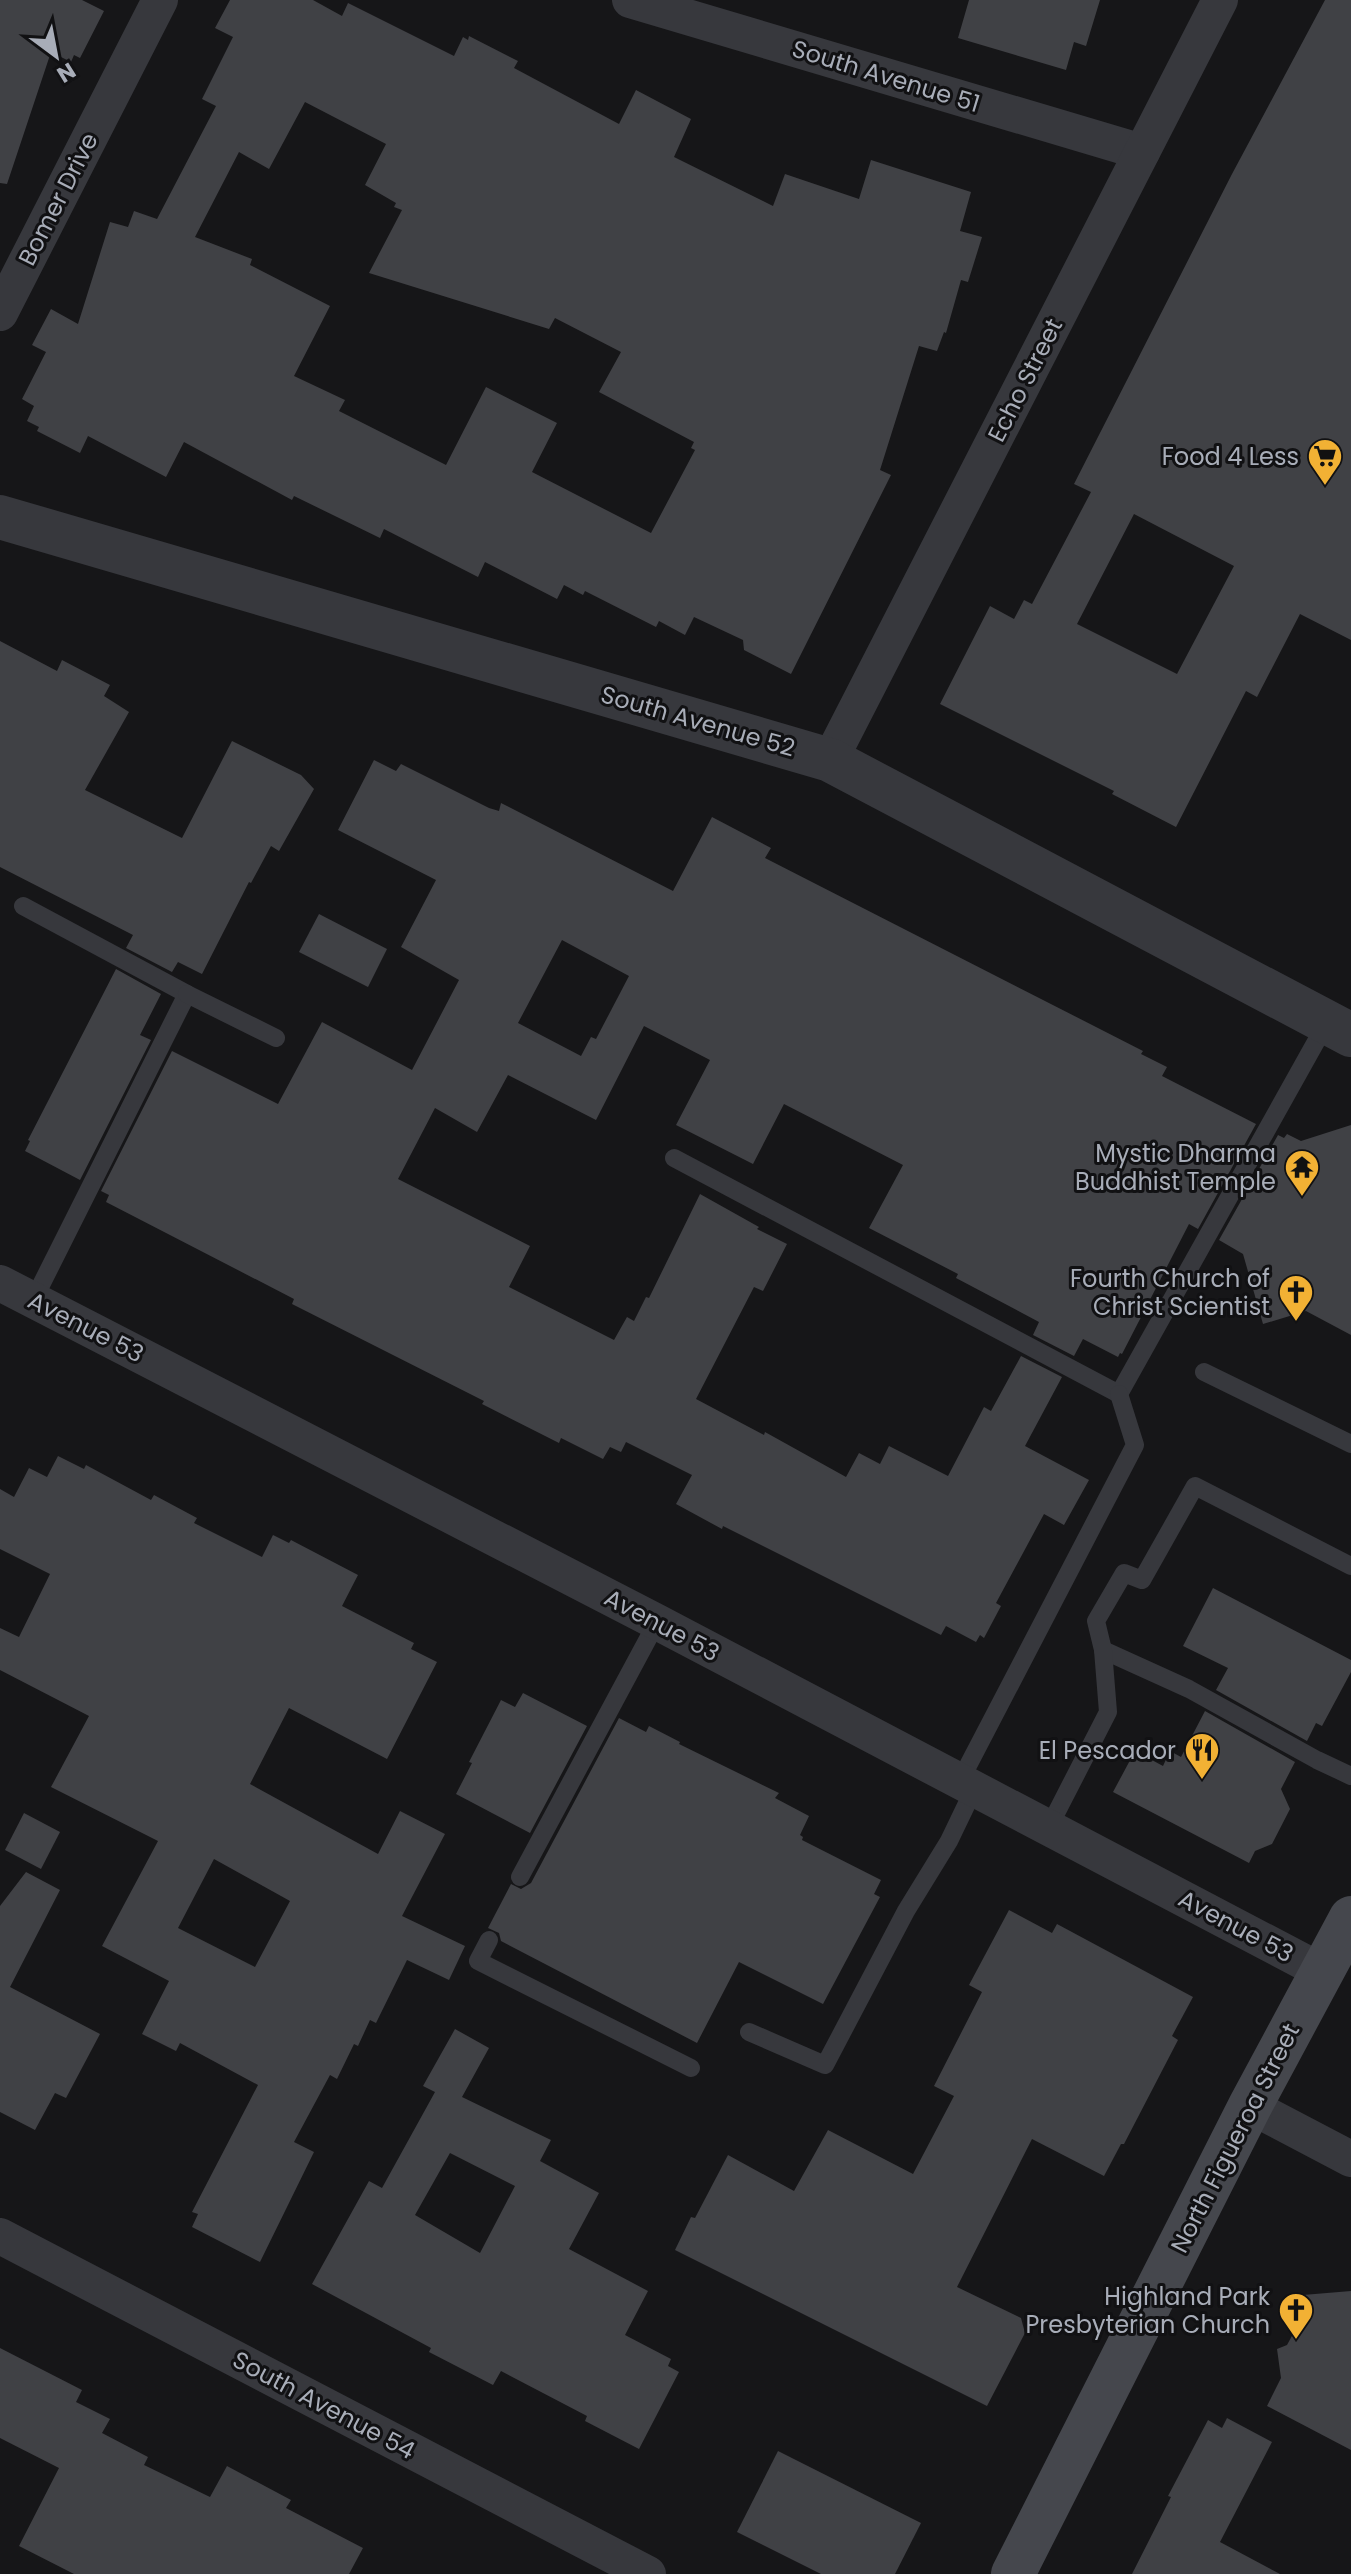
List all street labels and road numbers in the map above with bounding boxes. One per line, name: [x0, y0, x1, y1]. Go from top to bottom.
street label: South Avenue 51: [788, 32, 984, 120]
street label: Bomer Drive: [10, 127, 106, 271]
street label: Echo Street: [980, 313, 1070, 447]
street label: South Avenue 52: [597, 677, 799, 765]
street label: Avenue 53: [22, 1284, 150, 1370]
street label: Avenue 53: [599, 1581, 725, 1669]
street label: Avenue 53: [1173, 1882, 1299, 1970]
street label: North Figueroa Street: [1163, 2018, 1307, 2258]
street label: South Avenue 54: [227, 2343, 421, 2467]

